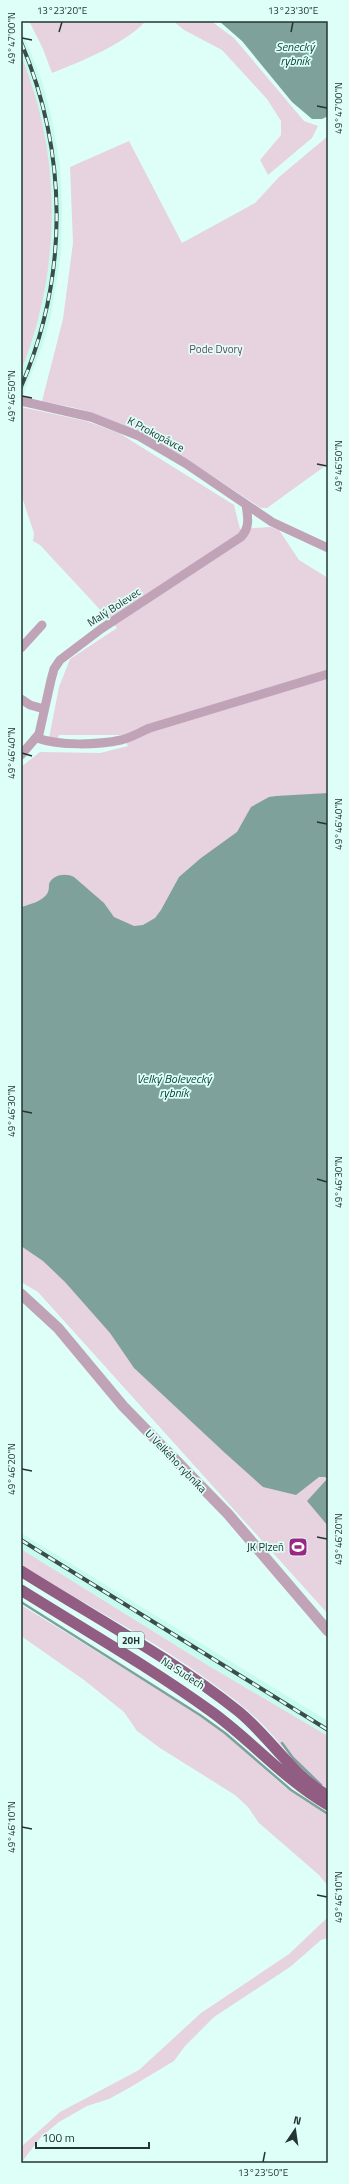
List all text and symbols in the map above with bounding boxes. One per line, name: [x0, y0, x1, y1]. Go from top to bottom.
text: 13°23'20"E: [37, 3, 88, 18]
text: 13°23'30"E: [268, 3, 319, 18]
text: 49°47'00"N: [4, 12, 19, 64]
water label: Senecký rybník: [276, 37, 316, 70]
text: 49°47'00"N: [331, 82, 346, 134]
park label: Pode Dvory: [189, 341, 243, 357]
text: 49°46'50"N: [4, 370, 19, 422]
street label: K Prokopávce: [125, 412, 188, 456]
text: 49°46'50"N: [331, 440, 346, 492]
street label: Malý Bolevec: [84, 584, 144, 630]
text: 49°46'40"N: [4, 727, 19, 779]
text: 49°46'40"N: [331, 798, 346, 850]
water label: Velký Bolevecký rybník: [136, 1069, 213, 1102]
text: 49°46'30"N: [4, 1085, 19, 1137]
text: 49°46'30"N: [331, 1156, 346, 1208]
street label: U Velkého rybníka: [142, 1426, 211, 1497]
text: 49°46'20"N: [4, 1443, 19, 1495]
text: 49°46'20"N: [331, 1513, 346, 1565]
sports icon: JK Plzeň: [287, 1536, 309, 1558]
place label: JK Plzeň: [247, 1539, 284, 1555]
road number: 20H: [118, 1632, 144, 1648]
street label: Na Sudech: [158, 1653, 208, 1693]
text: 49°46'10"N: [4, 1801, 19, 1853]
text: 49°46'10"N: [331, 1871, 346, 1923]
north arrow: [275, 2110, 315, 2150]
text: N: [292, 2112, 303, 2129]
scale bar: [36, 2124, 149, 2150]
text: 100 m: [42, 2128, 75, 2147]
text: 13°23'50"E: [238, 2165, 289, 2180]

